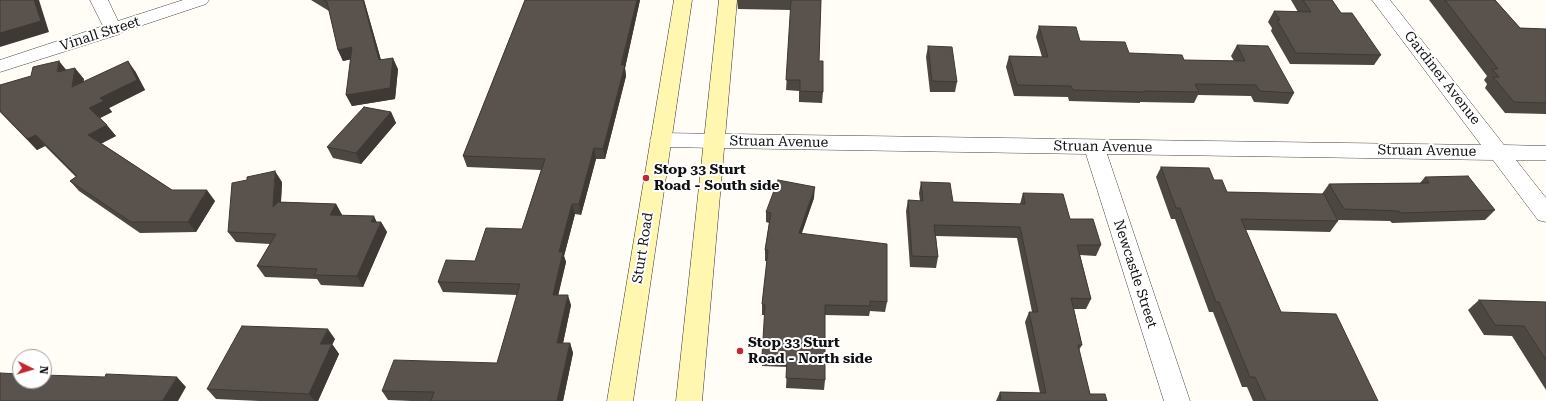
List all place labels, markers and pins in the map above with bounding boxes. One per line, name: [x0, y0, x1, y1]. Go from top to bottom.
place label: Stop 33 Sturt Road - South side: [654, 162, 780, 194]
marker: Stop 33 Sturt Road - South side: [641, 173, 651, 183]
place label: Stop 33 Sturt Road - North side: [748, 335, 872, 368]
marker: Stop 33 Sturt Road - North side: [735, 346, 745, 356]

